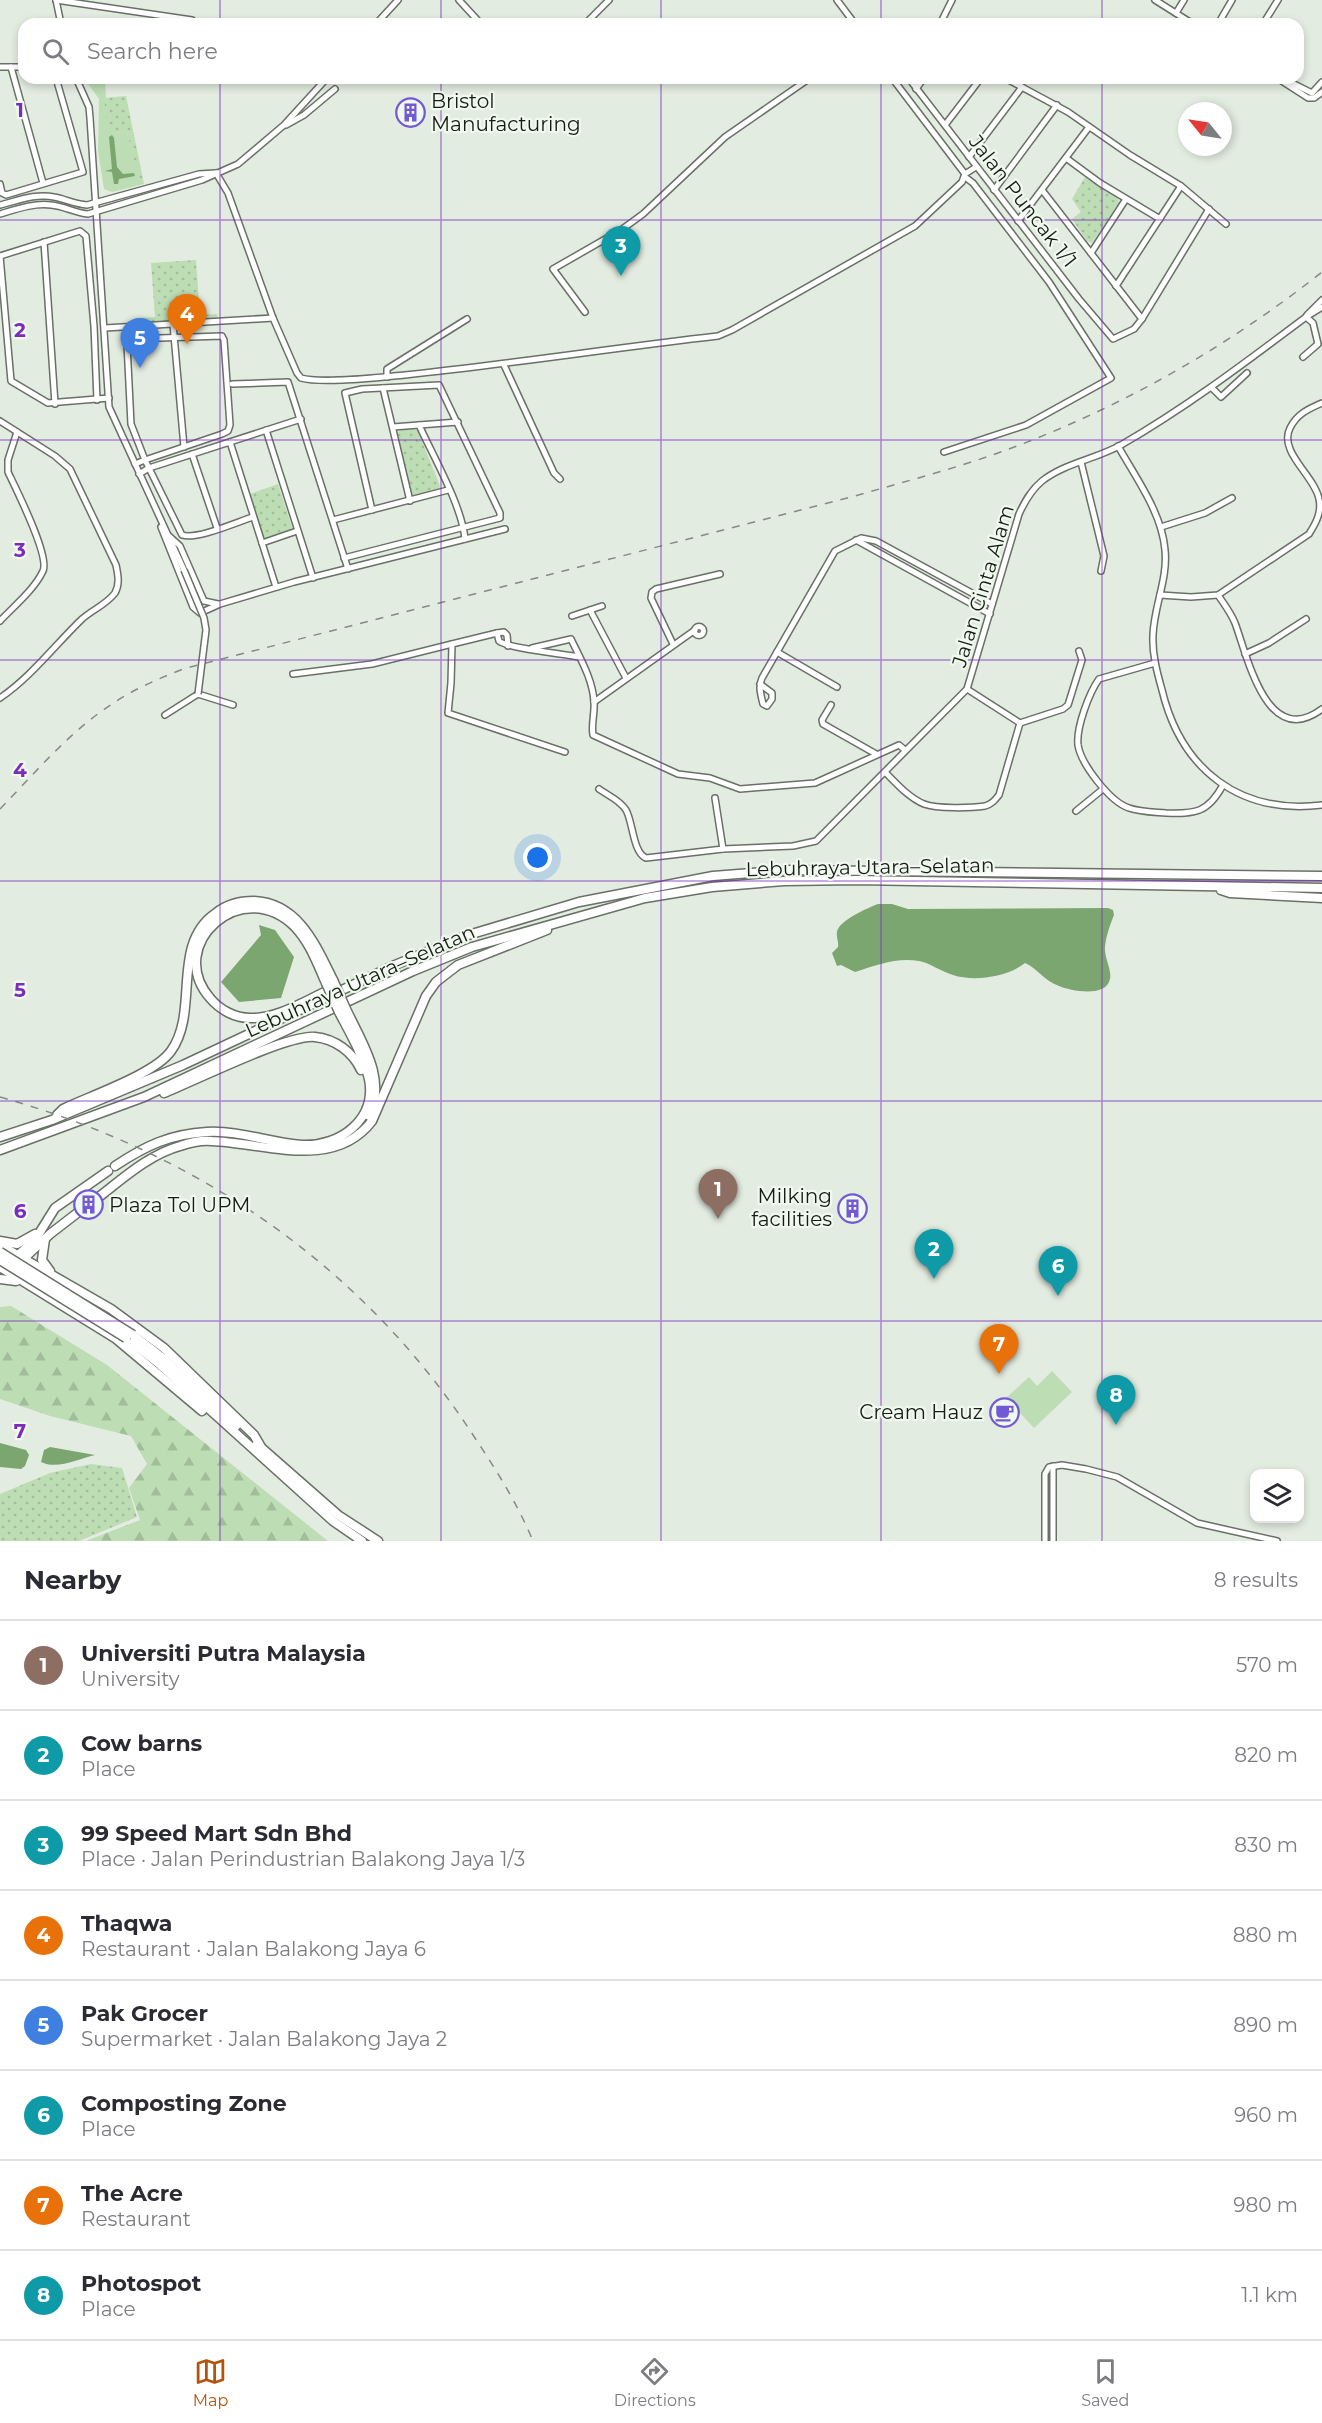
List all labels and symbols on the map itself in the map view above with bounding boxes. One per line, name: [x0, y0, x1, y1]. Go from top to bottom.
place label: Bristol Manufacturing: [431, 89, 581, 136]
building icon: Bristol Manufacturing: [394, 97, 426, 129]
text: 1: [16, 98, 24, 122]
north arrow: [1178, 102, 1232, 156]
street label: Jalan Puncak 1/1: [963, 129, 1082, 272]
pin: 3: [602, 226, 640, 276]
pin: 4: [168, 294, 207, 344]
text: 2: [14, 318, 26, 342]
pin: 5: [120, 318, 160, 368]
street label: Jalan Cinta Alam: [947, 502, 1019, 671]
text: 3: [13, 538, 26, 562]
text: 4: [13, 758, 27, 782]
your location: [523, 843, 552, 872]
street label: Lebuhraya Utara–Selatan: [745, 853, 995, 881]
street label: Lebuhraya Utara–Selatan: [241, 919, 479, 1043]
text: 5: [14, 978, 26, 1002]
pin: 1: [698, 1170, 738, 1219]
place label: Milking facilities: [751, 1184, 832, 1231]
building icon: Plaza Tol UPM: [72, 1189, 104, 1221]
building icon: Milking facilities: [837, 1192, 869, 1224]
place label: Plaza Tol UPM: [109, 1193, 250, 1217]
text: 6: [14, 1199, 27, 1223]
pin: 2: [914, 1230, 954, 1279]
pin: 6: [1038, 1246, 1078, 1296]
pin: 7: [980, 1324, 1018, 1374]
pin: 8: [1096, 1376, 1136, 1425]
cafe icon: Cream Hauz: [988, 1396, 1020, 1428]
place label: Cream Hauz: [859, 1400, 983, 1424]
text: 7: [14, 1419, 26, 1443]

